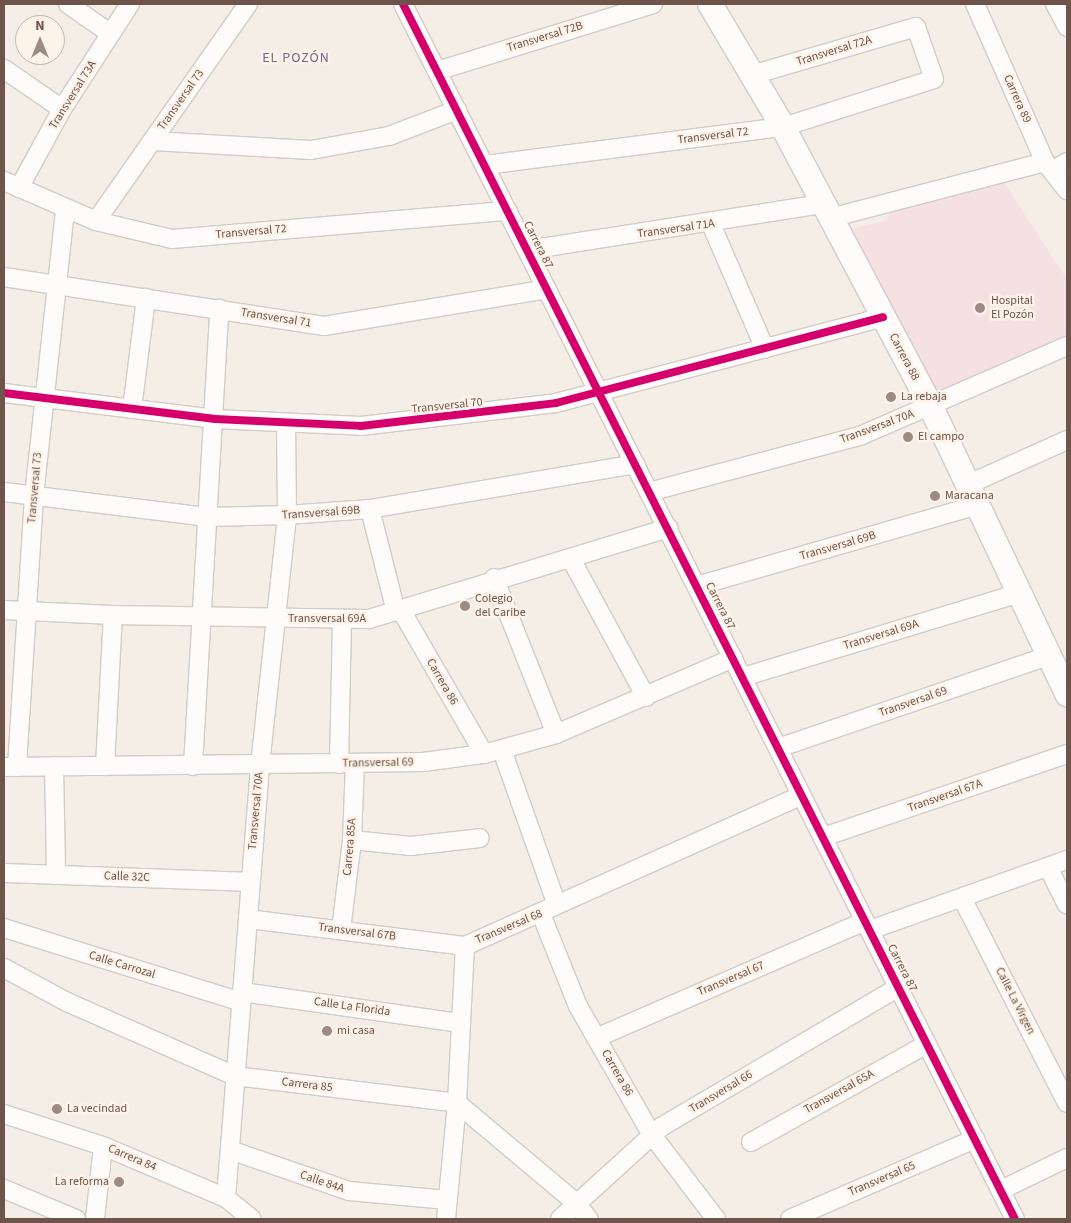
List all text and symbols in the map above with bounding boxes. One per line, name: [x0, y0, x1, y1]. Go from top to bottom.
north arrow: [15, 15, 65, 65]
text: N: [35, 16, 45, 36]
street label: Transversal 72B: [505, 19, 585, 55]
street label: Transversal 72A: [795, 33, 873, 69]
district label: EL POZÓN: [261, 50, 331, 66]
street label: Transversal 73A: [46, 58, 100, 132]
street label: Transversal 73: [155, 67, 207, 133]
street label: Carrera 89: [1000, 73, 1034, 125]
street label: Transversal 72: [677, 124, 749, 148]
street label: Transversal 71A: [636, 216, 716, 242]
street label: Carrera 87: [520, 219, 556, 271]
street label: Transversal 72: [215, 222, 287, 242]
place label: Hospital El Pozón: [991, 294, 1034, 322]
marker: Hospital El Pozón: [973, 301, 987, 315]
street label: Transversal 71: [240, 305, 312, 331]
street label: Carrera 88: [886, 331, 922, 383]
place label: La rebaja: [901, 390, 947, 404]
marker: La rebaja: [885, 391, 897, 403]
street label: Transversal 70: [411, 395, 483, 417]
street label: Transversal 70A: [838, 407, 916, 447]
place label: El campo: [918, 430, 964, 444]
marker: El campo: [902, 431, 914, 443]
street label: Transversal 73: [25, 452, 45, 524]
place label: Maracana: [945, 489, 994, 503]
marker: Maracana: [929, 490, 941, 502]
street label: Transversal 69B: [281, 503, 361, 523]
street label: Transversal 69B: [798, 528, 878, 564]
street label: Carrera 87: [702, 580, 738, 632]
place label: Colegio del Caribe: [475, 592, 526, 620]
marker: Colegio del Caribe: [459, 600, 471, 612]
street label: Transversal 69A: [288, 612, 366, 626]
street label: Transversal 69A: [842, 617, 920, 653]
street label: Carrera 86: [423, 656, 461, 708]
street label: Transversal 69: [877, 684, 949, 720]
street label: Transversal 69: [342, 755, 414, 771]
street label: Transversal 70A: [245, 772, 267, 850]
street label: Transversal 67A: [906, 776, 984, 816]
street label: Carrera 85A: [340, 818, 360, 876]
street label: Calle 32C: [104, 869, 150, 885]
street label: Transversal 68: [473, 906, 545, 948]
street label: Transversal 67B: [317, 920, 397, 944]
street label: Carrera 87: [884, 942, 920, 994]
street label: Calle Carrozal: [87, 948, 157, 982]
street label: Transversal 67: [695, 958, 767, 1000]
street label: Calle La Virgen: [992, 965, 1038, 1037]
street label: Calle La Florida: [313, 995, 391, 1019]
place label: mi casa: [337, 1024, 375, 1038]
marker: mi casa: [321, 1025, 333, 1037]
street label: Carrera 86: [598, 1047, 636, 1099]
street label: Transversal 66: [687, 1067, 755, 1117]
street label: Transversal 65A: [801, 1067, 877, 1117]
street label: Carrera 85: [281, 1075, 333, 1095]
place label: La vecindad: [67, 1102, 127, 1116]
marker: La vecindad: [51, 1103, 63, 1115]
street label: Carrera 84: [106, 1141, 158, 1175]
street label: Transversal 65: [846, 1158, 918, 1200]
street label: Calle 84A: [298, 1168, 346, 1196]
place label: La reforma: [55, 1175, 109, 1189]
marker: La reforma: [113, 1176, 125, 1188]

